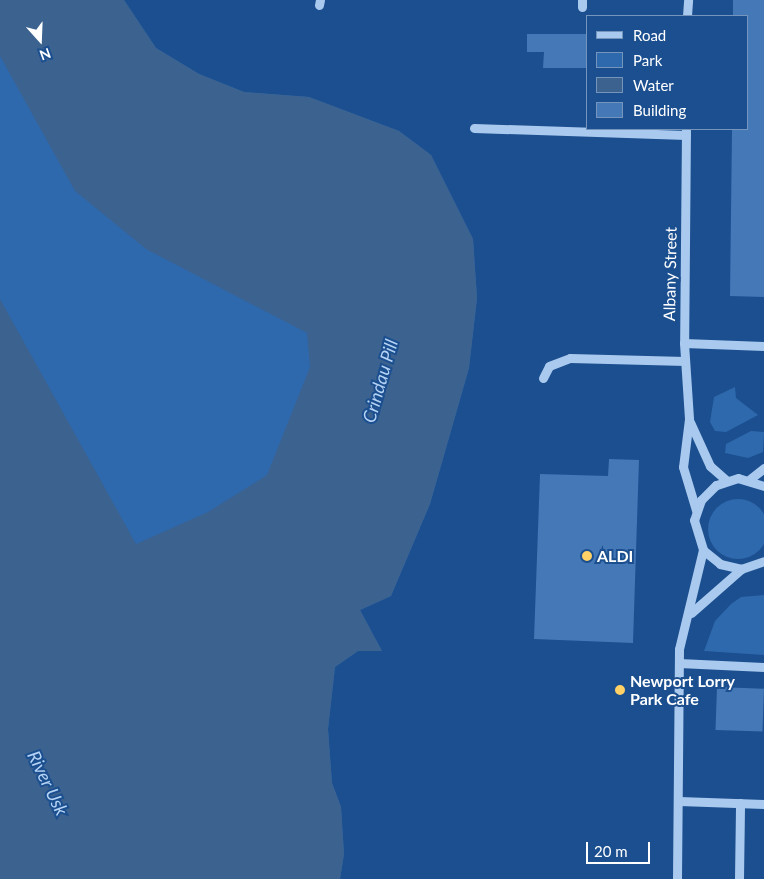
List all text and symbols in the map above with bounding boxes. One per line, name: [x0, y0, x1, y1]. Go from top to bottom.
north arrow: [15, 15, 65, 65]
legend: [586, 15, 749, 130]
text: Road: [633, 26, 666, 44]
text: N: [37, 45, 53, 64]
text: Park: [633, 51, 662, 69]
text: Water: [633, 76, 674, 94]
text: Building: [633, 101, 686, 119]
street label: Albany Street: [660, 226, 680, 322]
water label: Crindau Pill: [358, 337, 402, 425]
place label: ALDI: [597, 546, 633, 566]
marker: ALDI: [581, 550, 593, 562]
place label: Newport Lorry Park Cafe: [630, 671, 735, 709]
marker: Newport Lorry Park Cafe: [614, 684, 626, 696]
water label: River Usk: [23, 747, 73, 819]
scale bar: [589, 832, 653, 864]
text: 20 m: [594, 842, 628, 860]

